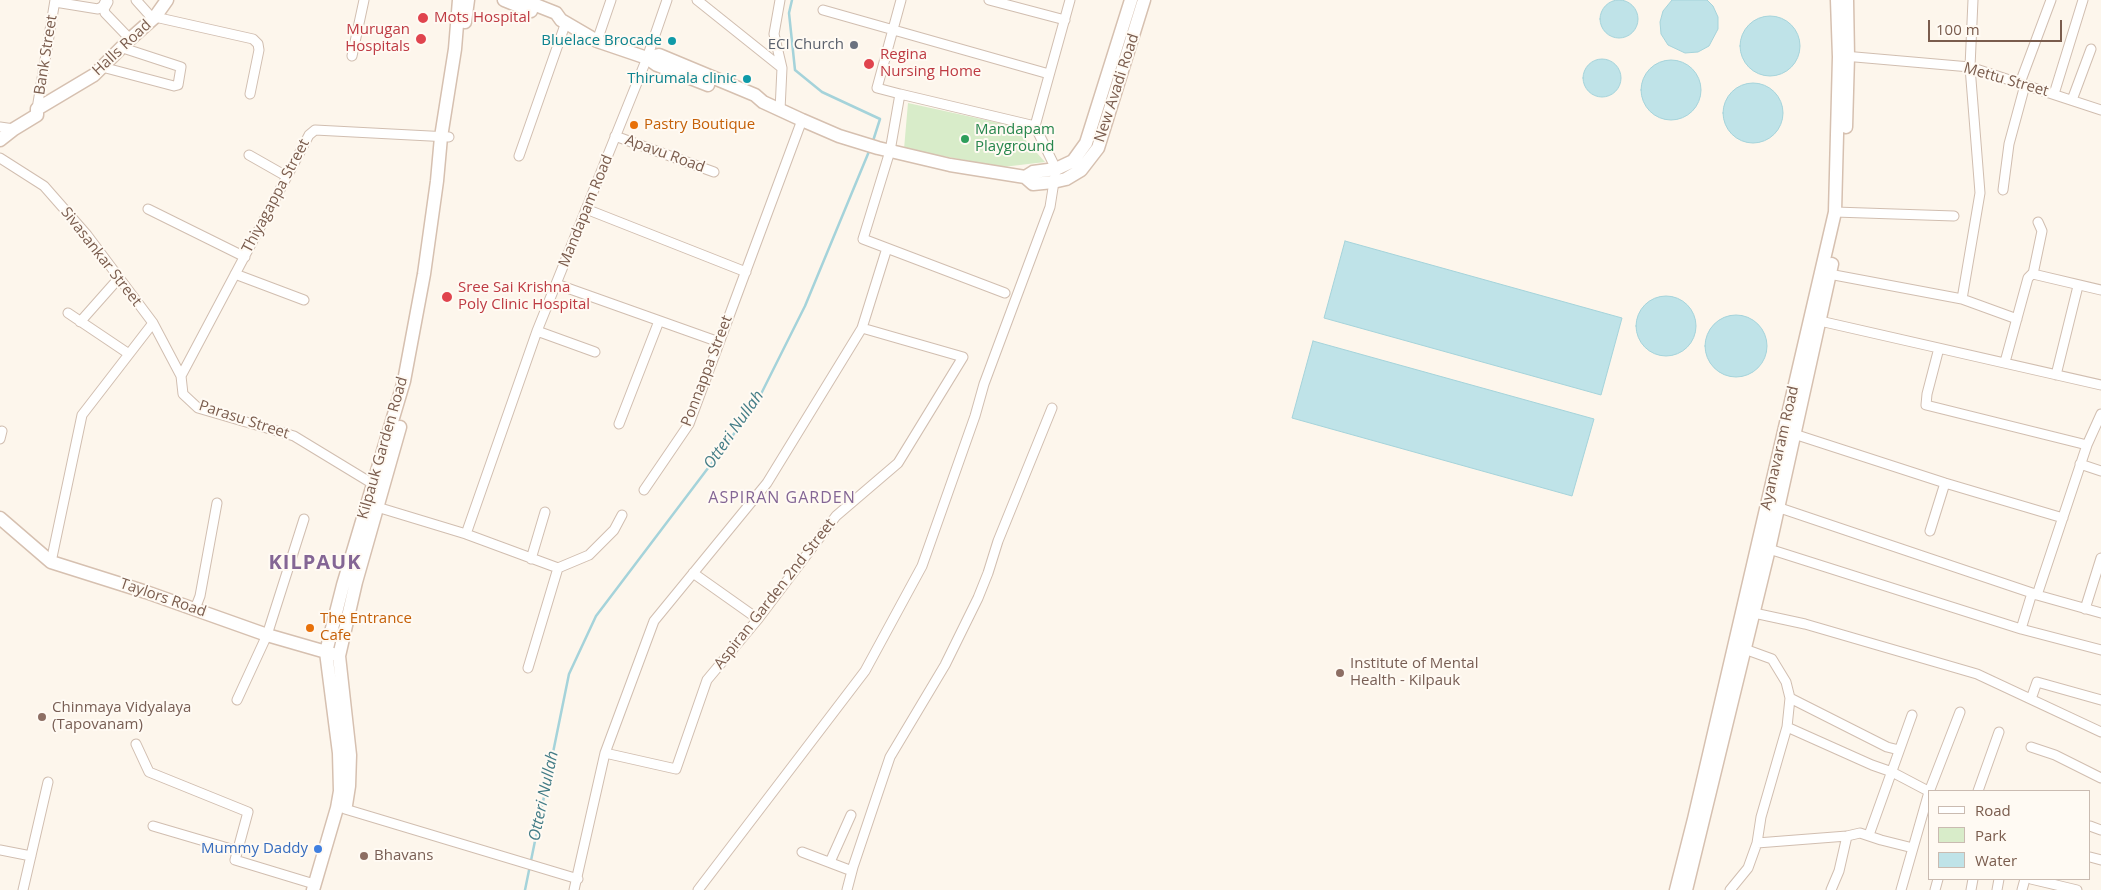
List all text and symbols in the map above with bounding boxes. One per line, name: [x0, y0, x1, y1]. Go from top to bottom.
place label: Mots Hospital: [434, 9, 531, 27]
scale bar: [1931, 10, 2065, 42]
marker: Mots Hospital: [416, 11, 430, 25]
street label: Bank Street: [31, 14, 61, 96]
street label: Halls Road: [89, 16, 155, 80]
text: 100 m: [1936, 19, 1980, 39]
place label: Murugan Hospitals: [345, 21, 410, 56]
street label: New Avadi Road: [1091, 31, 1143, 145]
marker: Murugan Hospitals: [414, 32, 428, 46]
place label: Bluelace Brocade: [541, 32, 662, 50]
marker: Bluelace Brocade: [666, 35, 678, 47]
place label: ECI Church: [768, 36, 844, 54]
marker: ECI Church: [848, 39, 860, 51]
place label: Regina Nursing Home: [880, 46, 981, 81]
marker: Regina Nursing Home: [862, 57, 876, 71]
street label: Mettu Street: [1961, 59, 2051, 101]
place label: Thirumala clinic: [627, 70, 737, 88]
marker: Thirumala clinic: [741, 73, 753, 85]
place label: Pastry Boutique: [644, 116, 755, 134]
marker: Pastry Boutique: [628, 119, 640, 131]
place label: Mandapam Playground: [975, 121, 1055, 156]
street label: Apavu Road: [623, 131, 707, 177]
marker: Mandapam Playground: [959, 133, 971, 145]
street label: Thiyagappa Street: [238, 136, 314, 256]
street label: Mandapam Road: [555, 152, 617, 270]
street label: Sivasankar Street: [57, 204, 145, 310]
place label: Sree Sai Krishna Poly Clinic Hospital: [458, 279, 590, 314]
marker: Sree Sai Krishna Poly Clinic Hospital: [440, 290, 454, 304]
street label: Ponnappa Street: [678, 313, 736, 429]
street label: Kilpauk Garden Road: [354, 375, 412, 521]
street label: Ayanavaram Road: [1757, 384, 1803, 512]
water label: Otteri Nullah: [700, 387, 768, 473]
street label: Parasu Street: [197, 397, 291, 443]
district label: ASPIRAN GARDEN: [707, 488, 857, 508]
street label: Aspiran Garden 2nd Street: [711, 515, 839, 673]
district label: KILPAUK: [268, 551, 362, 575]
street label: Taylors Road: [118, 575, 208, 621]
place label: The Entrance Cafe: [320, 610, 412, 645]
marker: The Entrance Cafe: [304, 622, 316, 634]
place label: Institute of Mental Health - Kilpauk: [1350, 655, 1478, 690]
marker: Institute of Mental Health - Kilpauk: [1334, 667, 1346, 679]
place label: Chinmaya Vidyalaya (Tapovanam): [52, 699, 191, 734]
marker: Chinmaya Vidyalaya (Tapovanam): [36, 711, 48, 723]
water label: Otteri Nullah: [525, 749, 563, 843]
legend: [1928, 790, 2091, 880]
text: Road: [1975, 800, 2011, 820]
text: Park: [1975, 825, 2006, 845]
place label: Mummy Daddy: [201, 840, 308, 858]
marker: Mummy Daddy: [312, 843, 324, 855]
place label: Bhavans: [374, 847, 433, 865]
marker: Bhavans: [358, 850, 370, 862]
text: Water: [1975, 850, 2017, 870]

